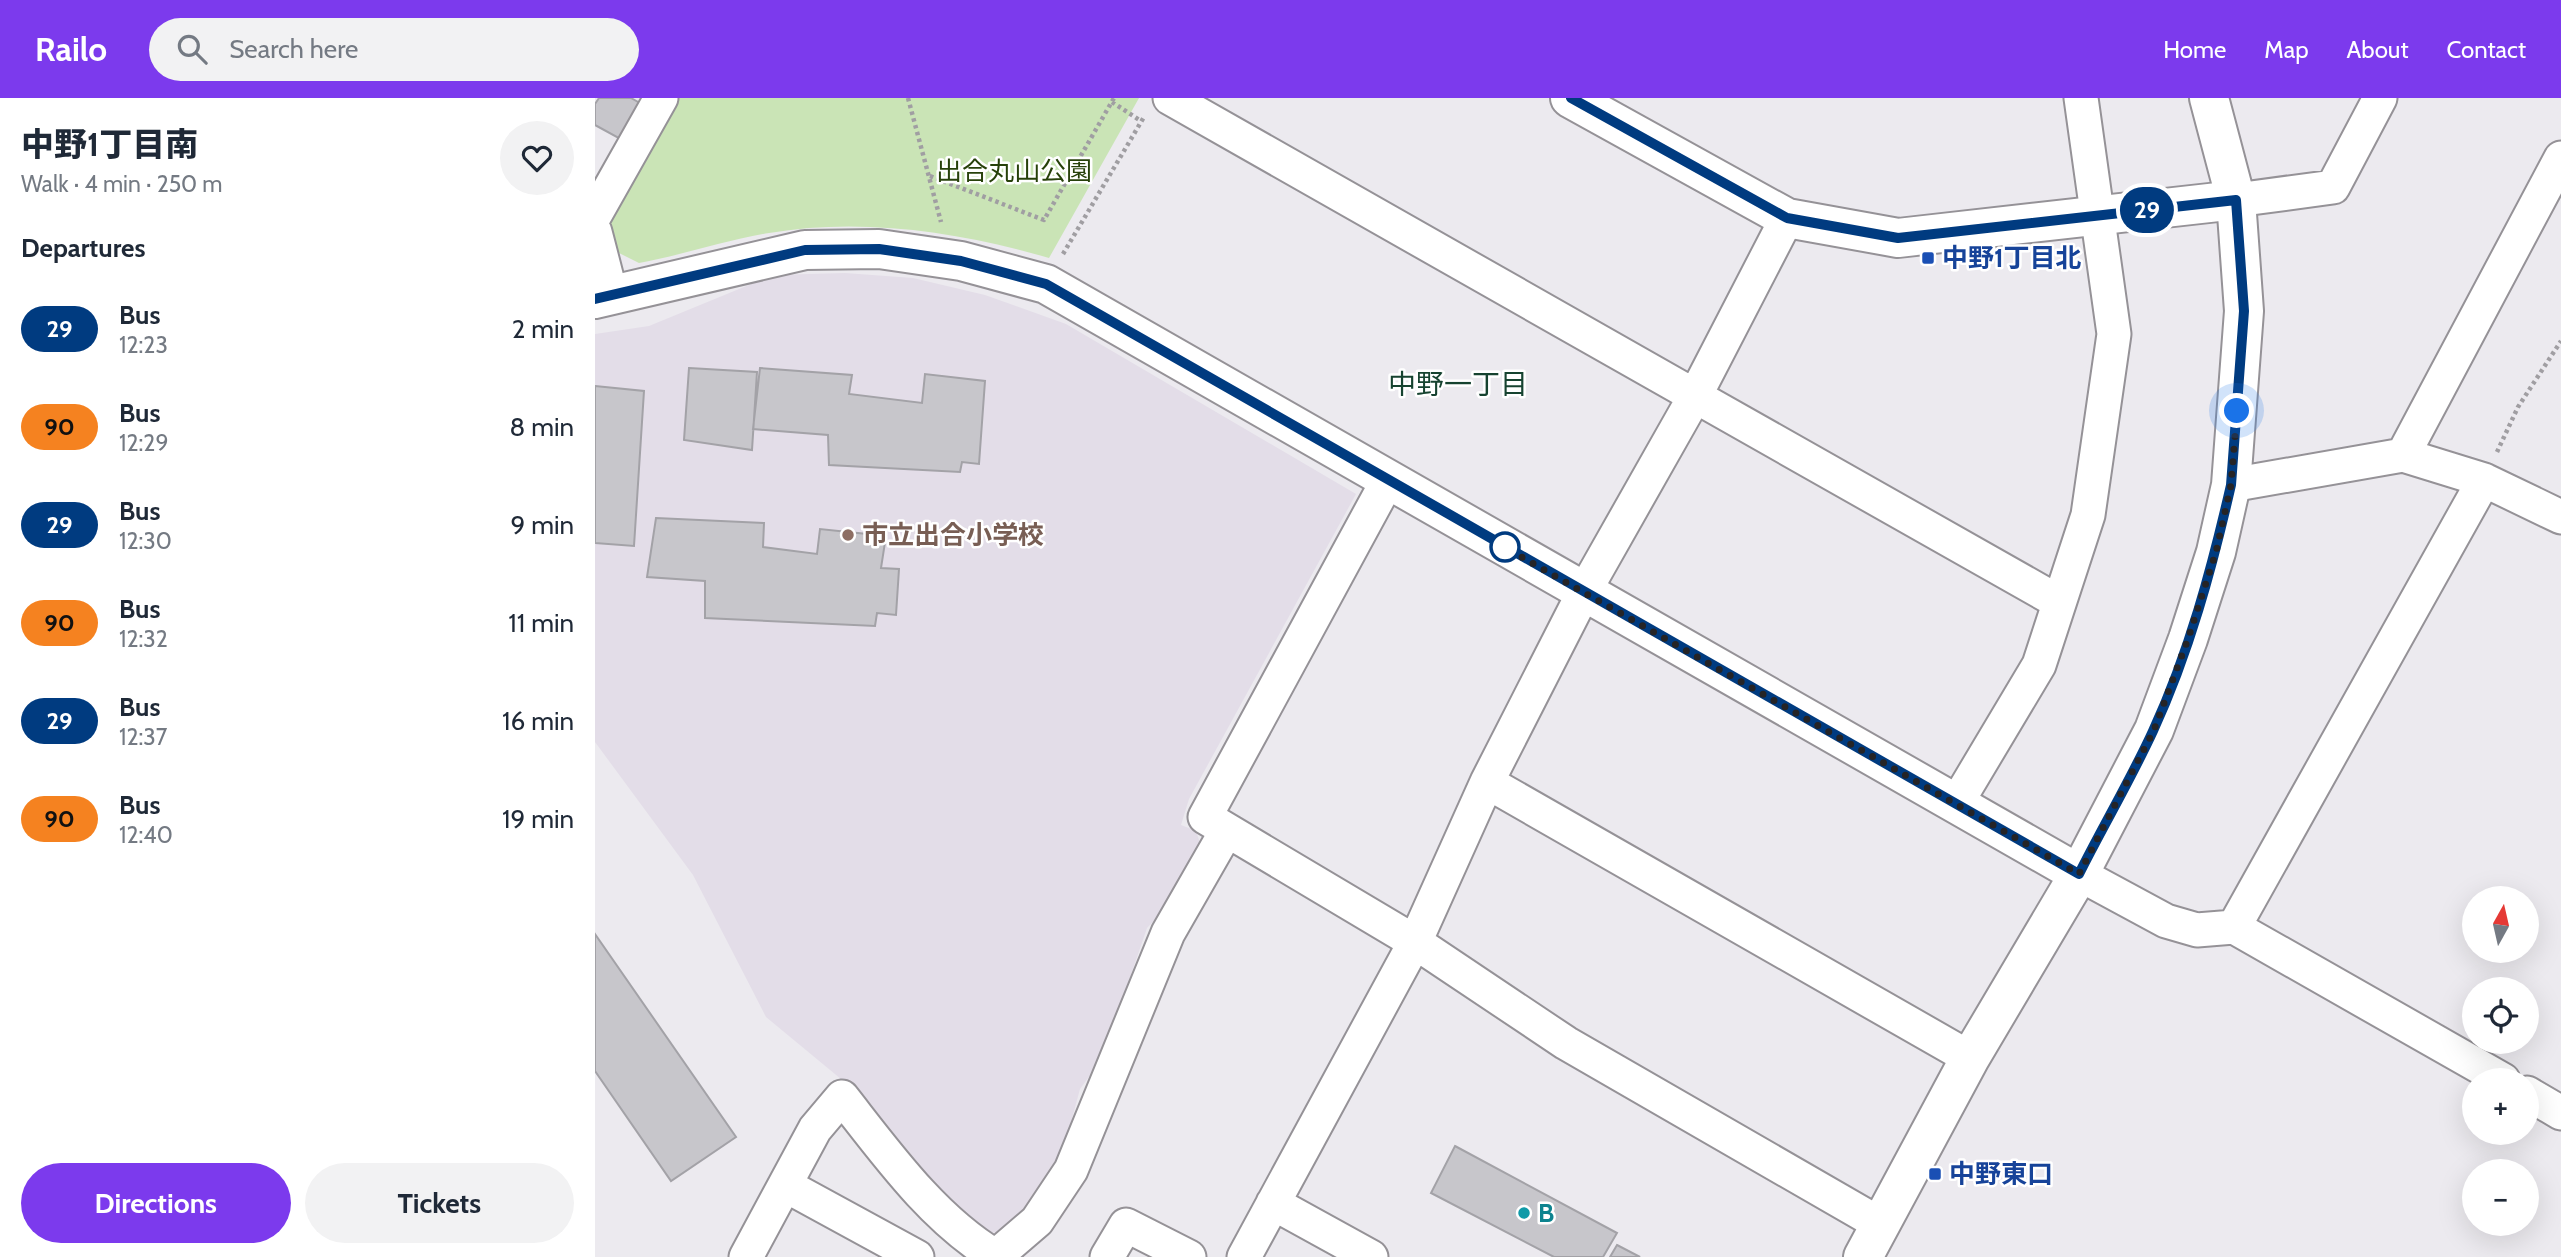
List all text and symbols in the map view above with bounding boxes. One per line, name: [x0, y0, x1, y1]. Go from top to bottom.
search box: [149, 18, 639, 81]
text: Railo: [35, 29, 107, 69]
icon: search: [173, 30, 211, 68]
text: Search here: [229, 33, 358, 65]
text: Home: [2163, 35, 2226, 64]
text: Map: [2264, 35, 2309, 64]
text: About: [2347, 35, 2409, 64]
text: Contact: [2447, 35, 2526, 64]
button: heart: [500, 121, 574, 195]
text: 中野1丁目南: [21, 124, 198, 164]
park label: 出合丸山公園: [936, 155, 1092, 187]
text: Walk · 4 min · 250 m: [21, 170, 223, 198]
line badge: 29: [2115, 187, 2179, 233]
text: 29: [2134, 195, 2160, 224]
text: Departures: [21, 232, 145, 264]
place label: 中野1丁目北: [1942, 242, 2082, 274]
marker: 中野1丁目北: [1920, 250, 1936, 266]
text: Bus: [119, 299, 160, 331]
text: 2 min: [512, 313, 574, 345]
text: 29: [46, 314, 73, 343]
text: 12:23: [119, 331, 168, 359]
district label: 中野一丁目: [1388, 367, 1528, 401]
your location: [2219, 393, 2254, 428]
text: Bus: [119, 397, 160, 429]
text: 8 min: [510, 411, 574, 443]
text: 90: [44, 412, 75, 441]
text: 12:29: [119, 429, 168, 457]
text: Bus: [119, 495, 160, 527]
text: 9 min: [511, 509, 574, 541]
text: 29: [46, 510, 73, 539]
place label: 市立出合小学校: [862, 519, 1044, 551]
text: 12:30: [119, 527, 172, 555]
marker: 市立出合小学校: [840, 527, 856, 543]
unlabelled marker: [1490, 532, 1520, 562]
text: Bus: [119, 593, 160, 625]
text: 11 min: [508, 607, 574, 639]
text: 90: [44, 608, 75, 637]
text: 12:32: [119, 625, 168, 653]
text: Bus: [119, 691, 160, 723]
text: 16 min: [502, 705, 574, 737]
text: 29: [46, 706, 73, 735]
text: 12:37: [119, 723, 167, 751]
text: Bus: [119, 789, 160, 821]
text: 19 min: [502, 803, 574, 835]
text: 90: [44, 804, 75, 833]
text: 12:40: [119, 821, 173, 849]
north arrow: [2462, 886, 2539, 962]
map controls: [2462, 886, 2539, 1236]
button: locate: [2462, 977, 2539, 1054]
button: +: [2462, 1068, 2539, 1145]
place label: 中野東口: [1949, 1158, 2053, 1190]
button: −: [2462, 1159, 2539, 1236]
button: Directions: [21, 1163, 291, 1243]
button: Tickets: [305, 1163, 574, 1243]
marker: 中野東口: [1927, 1166, 1943, 1182]
place label: B: [1538, 1197, 1554, 1229]
marker: B: [1516, 1205, 1532, 1221]

